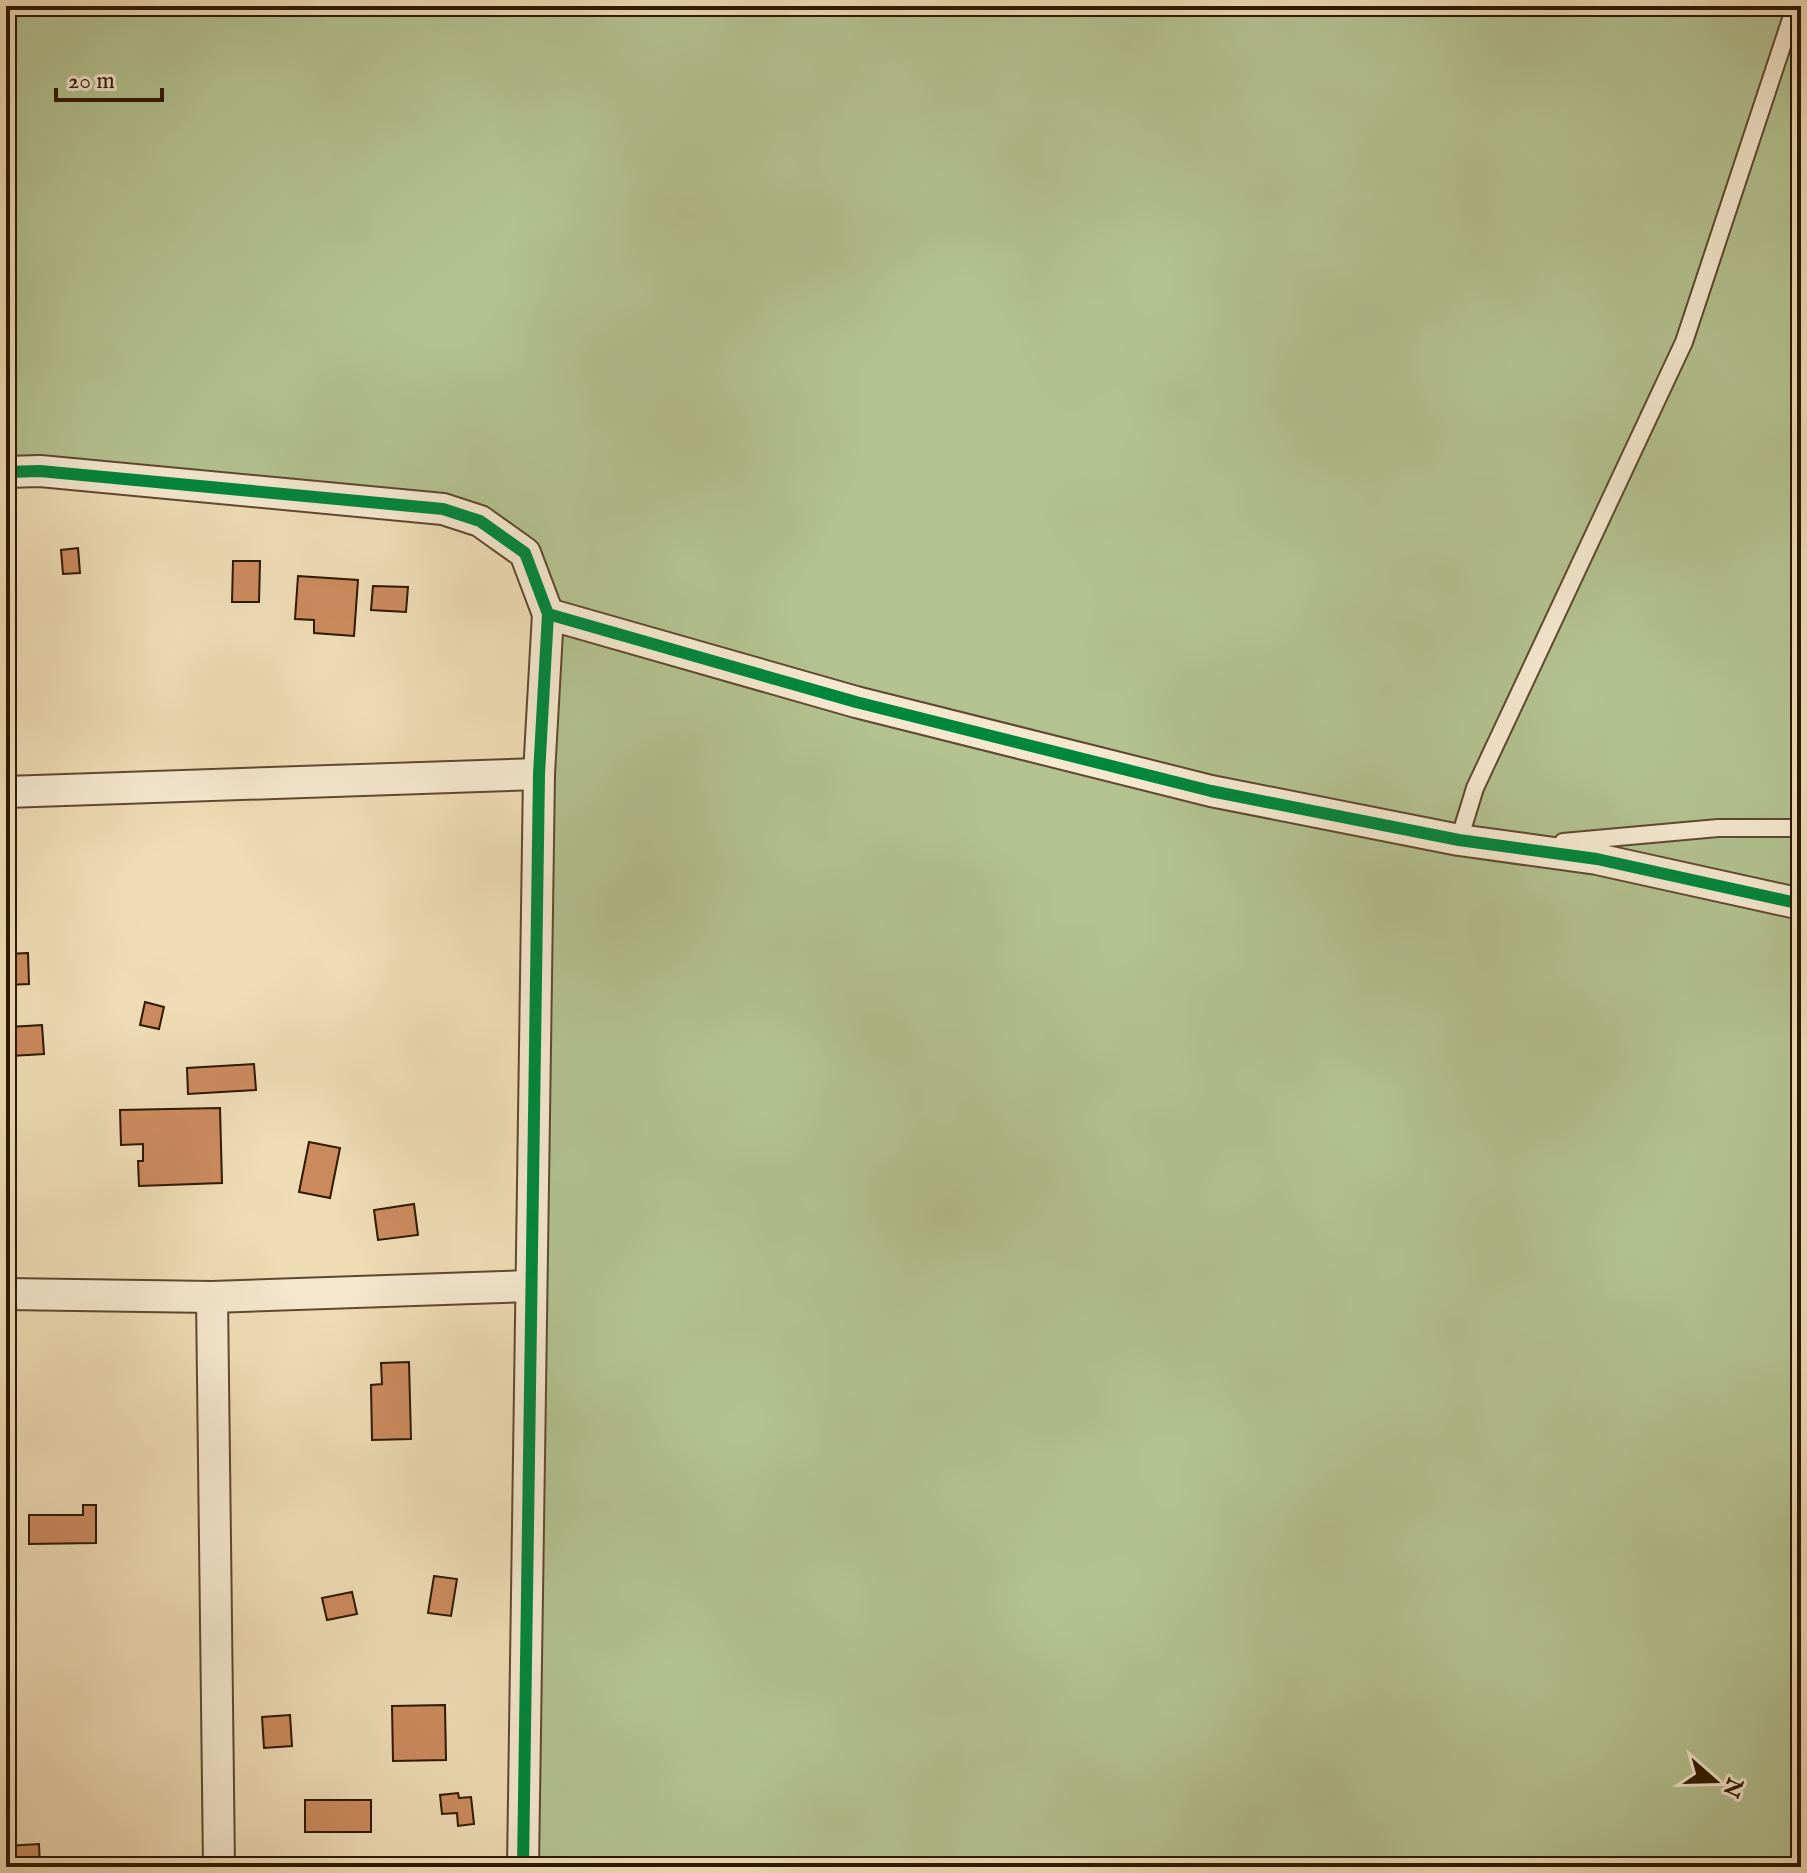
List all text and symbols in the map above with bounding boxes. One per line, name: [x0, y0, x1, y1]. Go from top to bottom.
scale bar: [56, 52, 162, 102]
text: 20 m: [68, 66, 115, 97]
north arrow: [1675, 1741, 1755, 1821]
text: N: [1716, 1772, 1749, 1801]

